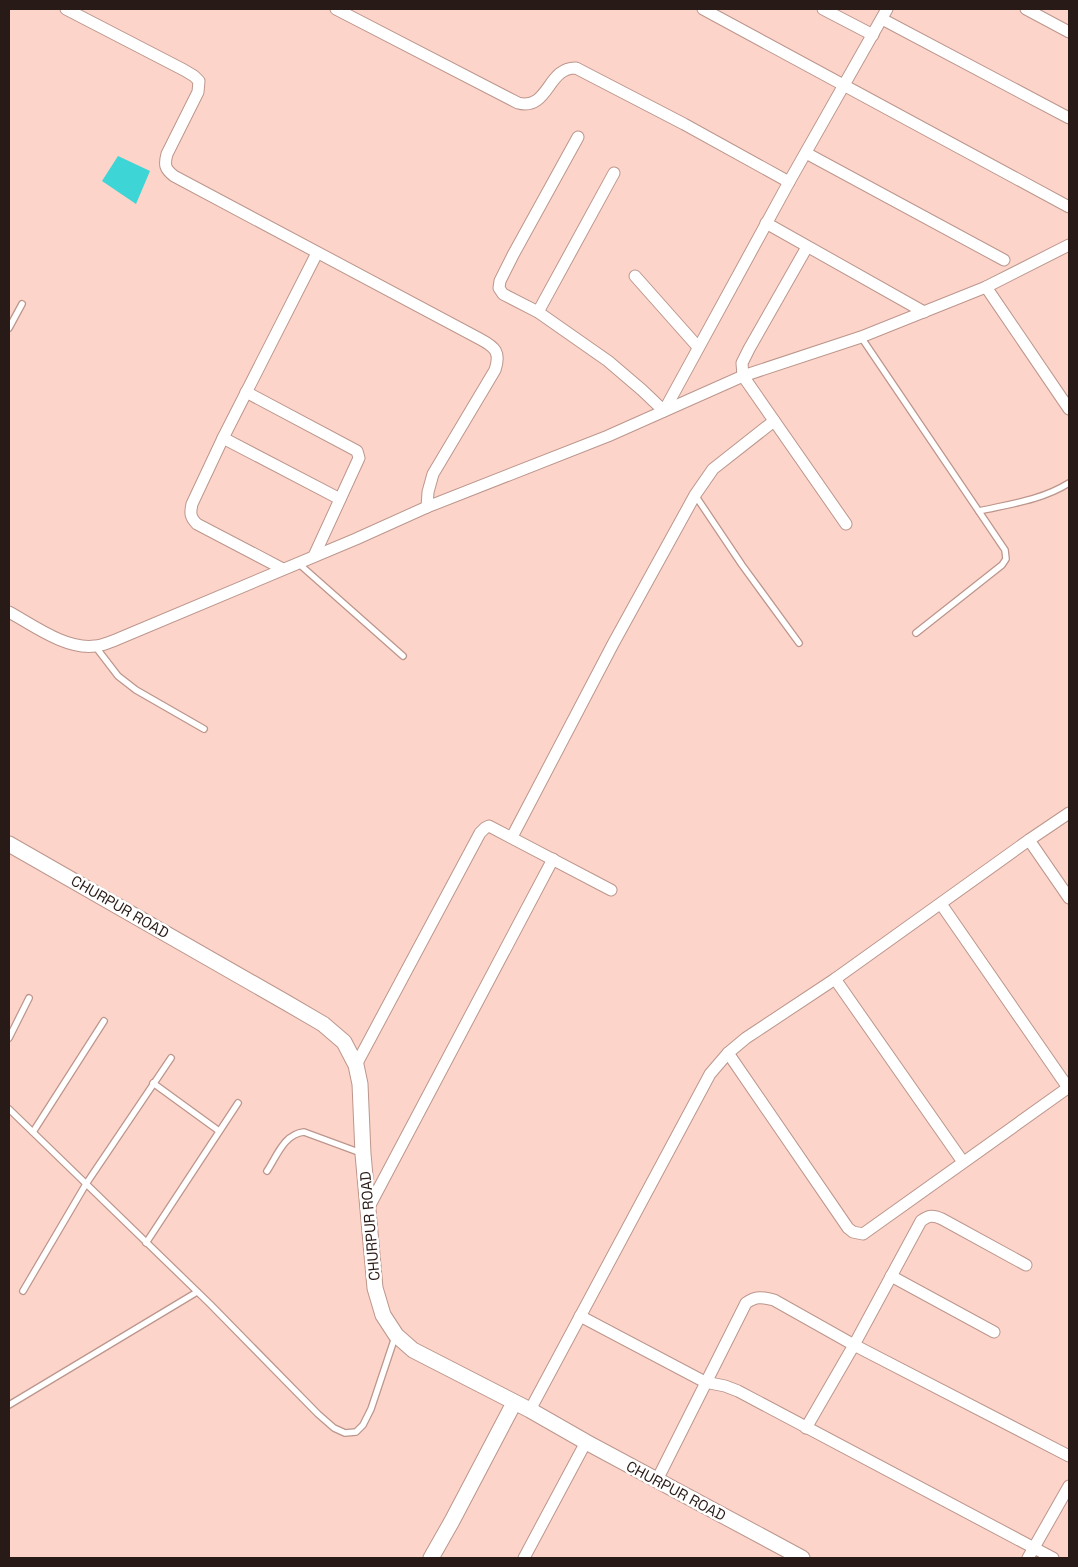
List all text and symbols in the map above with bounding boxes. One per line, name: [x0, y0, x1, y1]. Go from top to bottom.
street label: CHURPUR ROAD: [68, 871, 173, 942]
street label: CHURPUR ROAD: [355, 1170, 384, 1282]
street label: CHURPUR ROAD: [623, 1456, 729, 1525]

